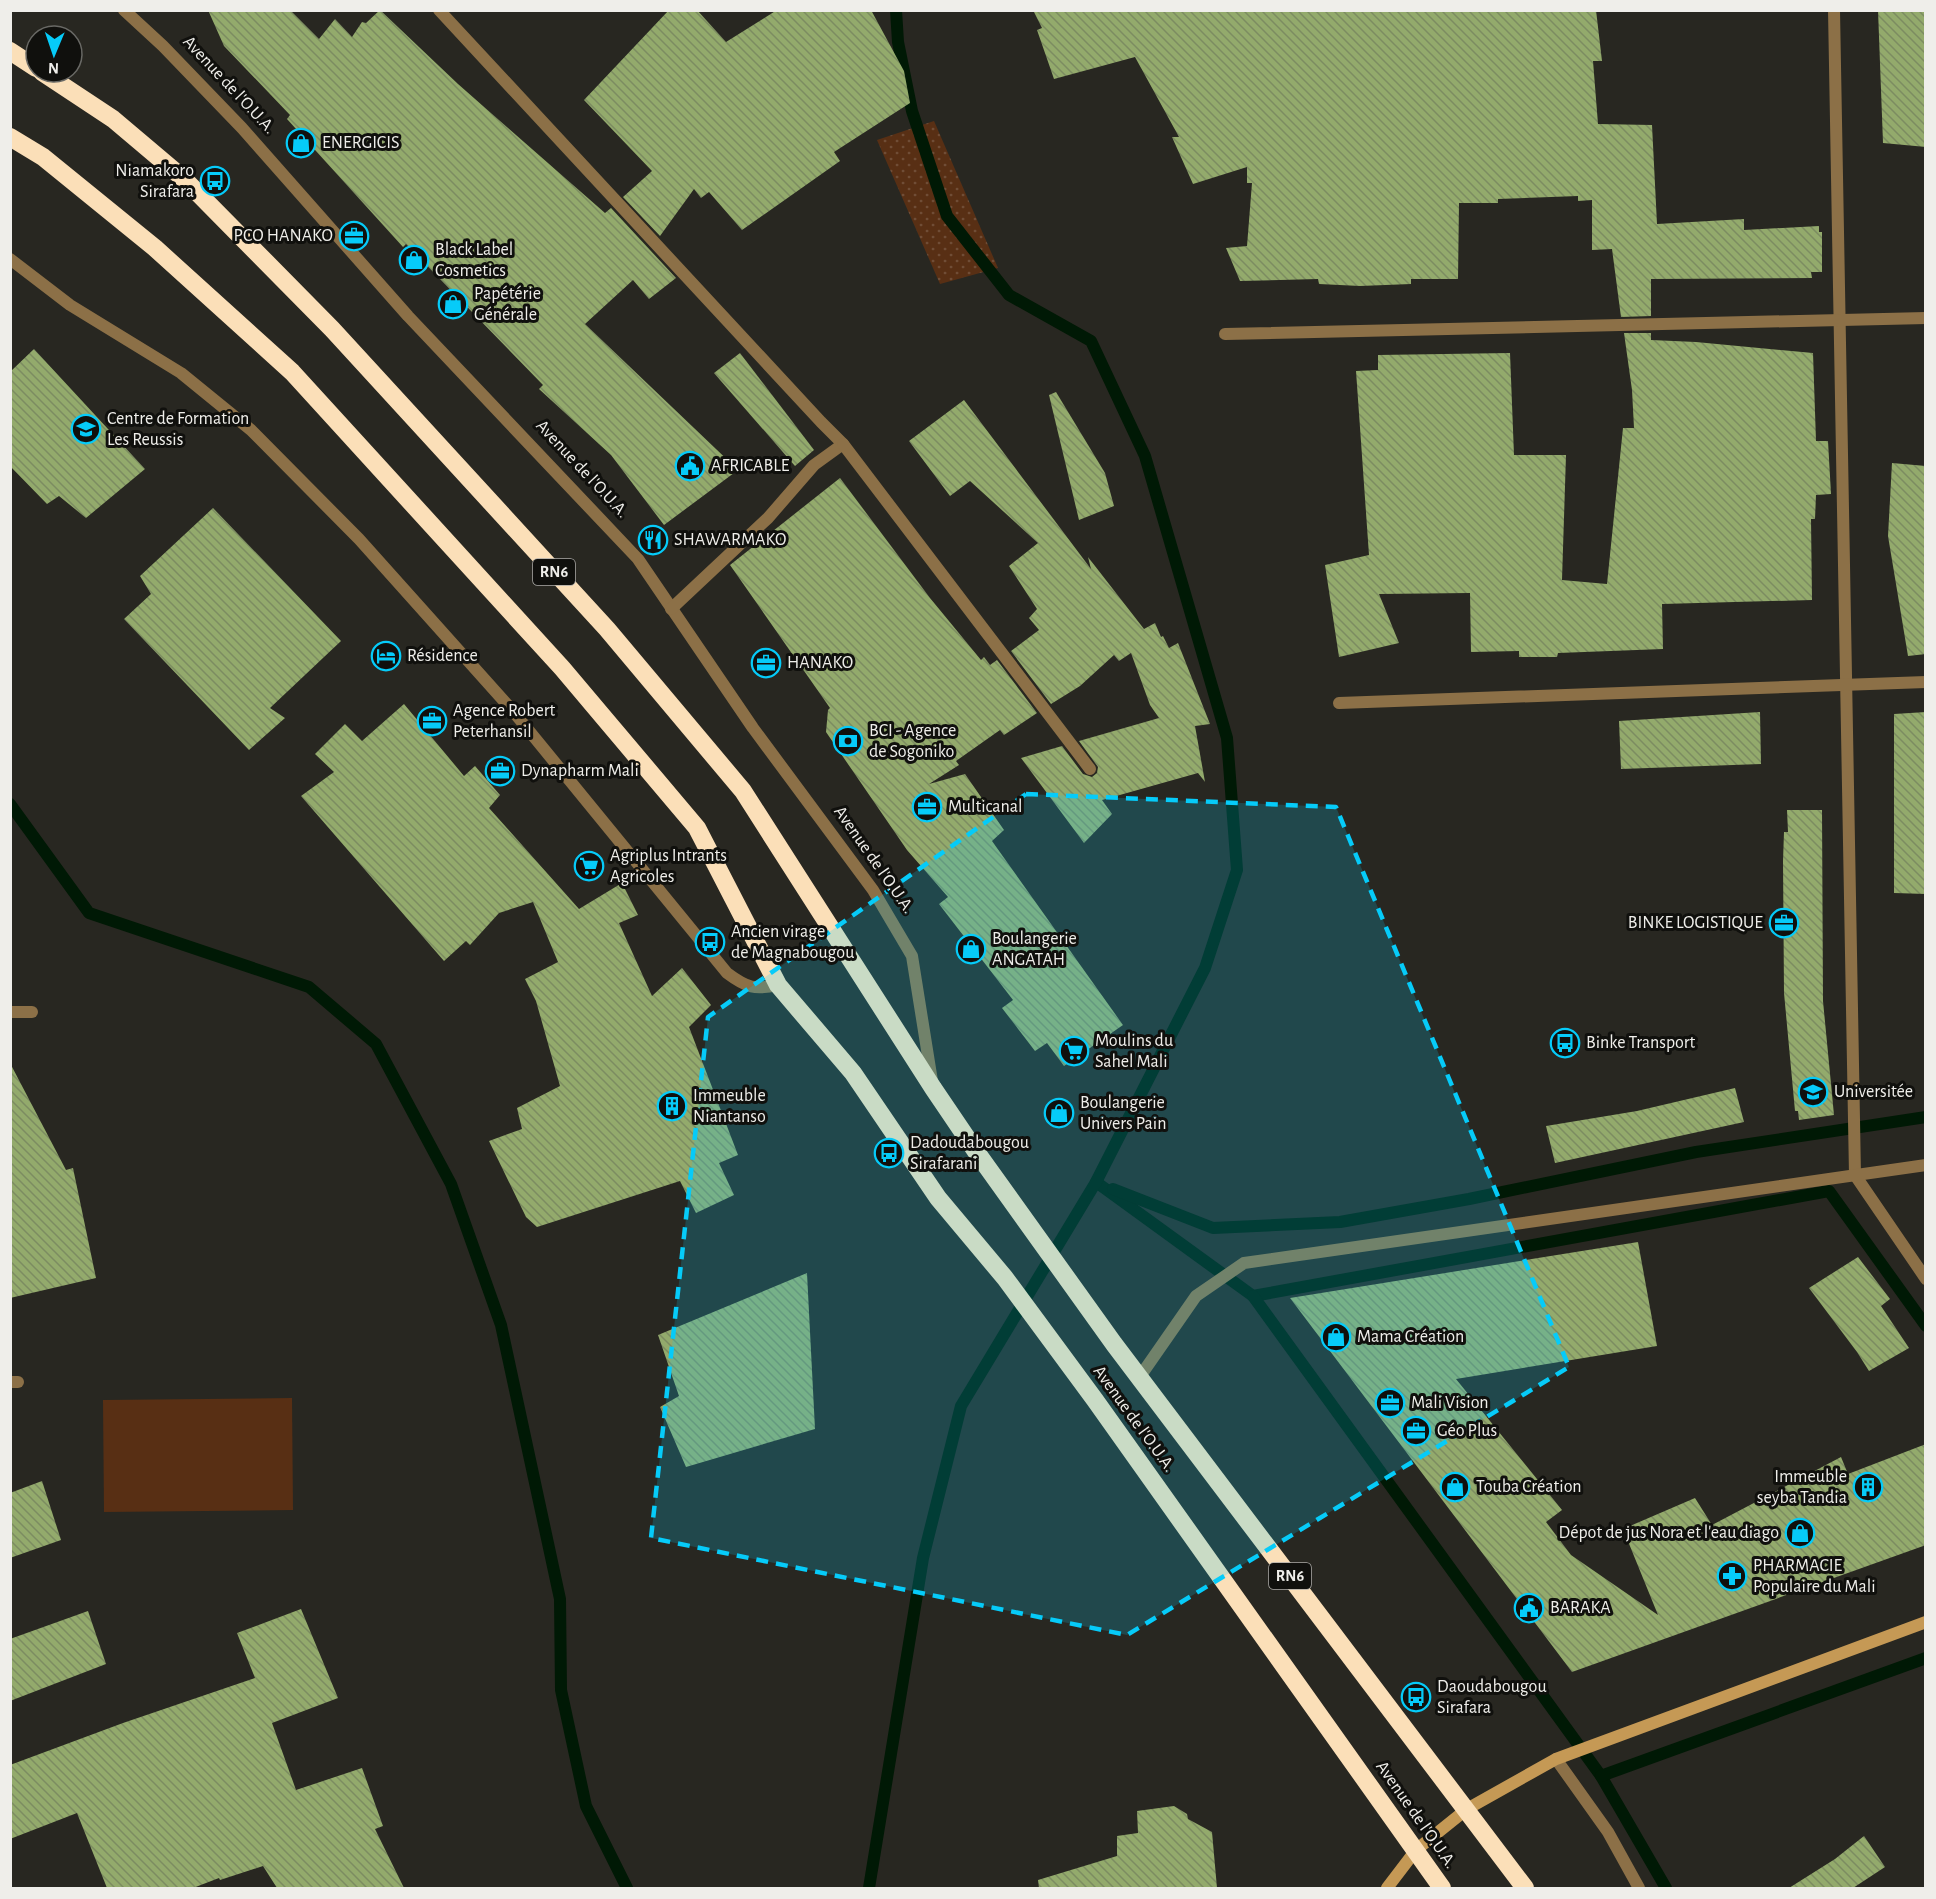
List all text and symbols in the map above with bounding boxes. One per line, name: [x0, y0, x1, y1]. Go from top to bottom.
north arrow: [24, 24, 84, 84]
street label: Avenue de l'O.U.A.: [179, 33, 279, 137]
text: N: [48, 60, 59, 76]
shop icon: ENERGICIS: [285, 127, 317, 159]
place label: ENERGICIS: [322, 134, 399, 152]
place label: Niamakoro Sirafara: [115, 162, 194, 201]
bus stop icon: Niamakoro Sirafara: [199, 165, 231, 197]
office icon: PCO HANAKO: [338, 220, 370, 252]
place label: PCO HANAKO: [234, 227, 333, 245]
place label: Black Label Cosmetics: [435, 241, 513, 280]
shop icon: Black Label Cosmetics: [398, 244, 430, 276]
place label: Papétérie Générale: [474, 285, 541, 324]
shop icon: Papétérie Générale: [437, 288, 469, 320]
place label: Centre de Formation Les Reussis: [107, 410, 249, 449]
school or university icon: Centre de Formation Les Reussis: [70, 413, 102, 445]
street label: Avenue de l'O.U.A.: [532, 417, 632, 521]
public building icon: AFRICABLE: [674, 450, 706, 482]
place label: AFRICABLE: [711, 457, 790, 475]
restaurant icon: SHAWARMAKO: [637, 524, 669, 556]
place label: SHAWARMAKO: [674, 531, 786, 549]
road number: RN6: [533, 559, 575, 585]
hotel icon: Résidence: [370, 640, 402, 672]
place label: Résidence: [407, 647, 478, 665]
office icon: HANAKO: [750, 647, 782, 679]
place label: HANAKO: [787, 654, 853, 672]
place label: Agence Robert Peterhansil: [453, 702, 555, 741]
office icon: Agence Robert Peterhansil: [416, 705, 448, 737]
place label: BCI - Agence de Sogoniko: [869, 722, 956, 761]
bank icon: BCI - Agence de Sogoniko: [832, 725, 864, 757]
office icon: Dynapharm Mali: [484, 755, 516, 787]
place label: Dynapharm Mali: [521, 762, 639, 780]
office icon: Multicanal: [911, 791, 943, 823]
place label: Multicanal: [948, 798, 1023, 816]
street label: Avenue de l'O.U.A.: [830, 803, 918, 917]
place label: Agriplus Intrants Agricoles: [610, 847, 727, 886]
supermarket icon: Agriplus Intrants Agricoles: [573, 850, 605, 882]
office icon: BINKE LOGISTIQUE: [1768, 907, 1800, 939]
place label: BINKE LOGISTIQUE: [1628, 914, 1763, 932]
place label: Ancien virage de Magnabougou: [731, 923, 854, 962]
bus stop icon: Ancien virage de Magnabougou: [694, 926, 726, 958]
place label: Boulangerie ANGATAH: [992, 930, 1077, 969]
shop icon: Boulangerie ANGATAH: [955, 933, 987, 965]
bus stop icon: Binke Transport: [1549, 1027, 1581, 1059]
place label: Moulins du Sahel Mali: [1095, 1032, 1173, 1071]
place label: Binke Transport: [1586, 1034, 1696, 1052]
supermarket icon: Moulins du Sahel Mali: [1058, 1035, 1090, 1067]
school or university icon: Universitée: [1797, 1076, 1829, 1108]
place label: Universitée: [1834, 1083, 1913, 1101]
place label: Immeuble Niantanso: [693, 1087, 766, 1126]
building icon: Immeuble Niantanso: [656, 1090, 688, 1122]
place label: Boulangerie Univers Pain: [1080, 1094, 1167, 1133]
shop icon: Boulangerie Univers Pain: [1043, 1097, 1075, 1129]
place label: Dadoudabougou Sirafarani: [910, 1134, 1029, 1173]
bus stop icon: Dadoudabougou Sirafarani: [873, 1137, 905, 1169]
shop icon: Mama Création: [1320, 1321, 1352, 1353]
place label: Mama Création: [1357, 1328, 1464, 1346]
street label: Avenue de l'O.U.A.: [1090, 1363, 1178, 1475]
office icon: Mali Vision: [1374, 1387, 1406, 1419]
place label: Mali Vision: [1411, 1394, 1489, 1412]
office icon: Géo Plus: [1400, 1415, 1432, 1447]
place label: Géo Plus: [1437, 1422, 1497, 1440]
place label: Immeuble seyba Tandia: [1757, 1468, 1847, 1507]
shop icon: Touba Création: [1439, 1471, 1471, 1503]
building icon: Immeuble seyba Tandia: [1852, 1471, 1884, 1503]
place label: Touba Création: [1476, 1478, 1582, 1496]
shop icon: Dépot de jus Nora et l'eau diago: [1784, 1517, 1816, 1549]
place label: Dépot de jus Nora et l'eau diago: [1559, 1524, 1779, 1542]
place label: PHARMACIE Populaire du Mali: [1753, 1557, 1876, 1596]
pharmacy icon: PHARMACIE Populaire du Mali: [1716, 1560, 1748, 1592]
road number: RN6: [1269, 1563, 1311, 1589]
public building icon: BARAKA: [1513, 1592, 1545, 1624]
place label: BARAKA: [1550, 1599, 1611, 1617]
place label: Daoudabougou Sirafara: [1437, 1678, 1547, 1717]
bus stop icon: Daoudabougou Sirafara: [1400, 1681, 1432, 1713]
street label: Avenue de l'O.U.A.: [1372, 1758, 1460, 1872]

